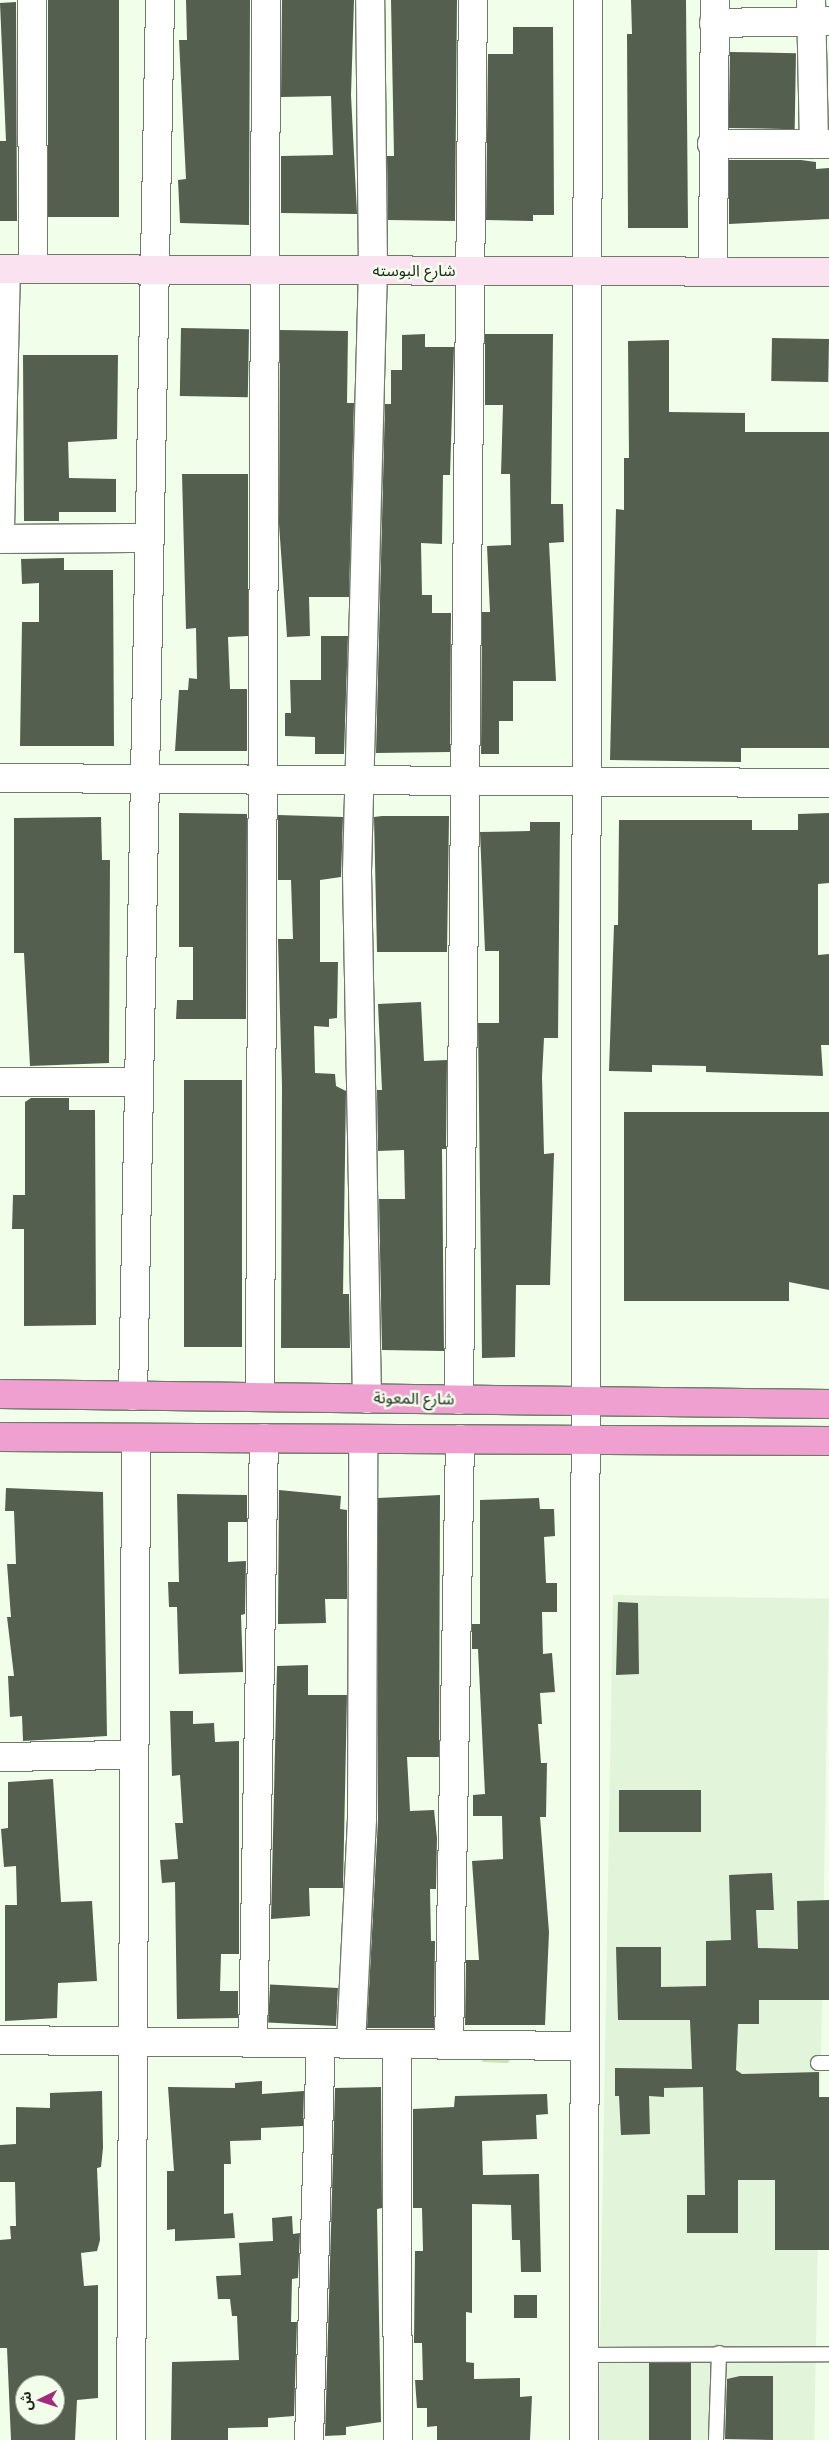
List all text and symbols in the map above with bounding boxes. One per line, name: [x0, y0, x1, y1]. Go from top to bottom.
street label: شارع البوسته: [373, 261, 455, 281]
street label: شارع المعونة: [373, 1389, 455, 1409]
north arrow: [15, 2375, 65, 2425]
text: ش: [17, 2391, 35, 2411]

